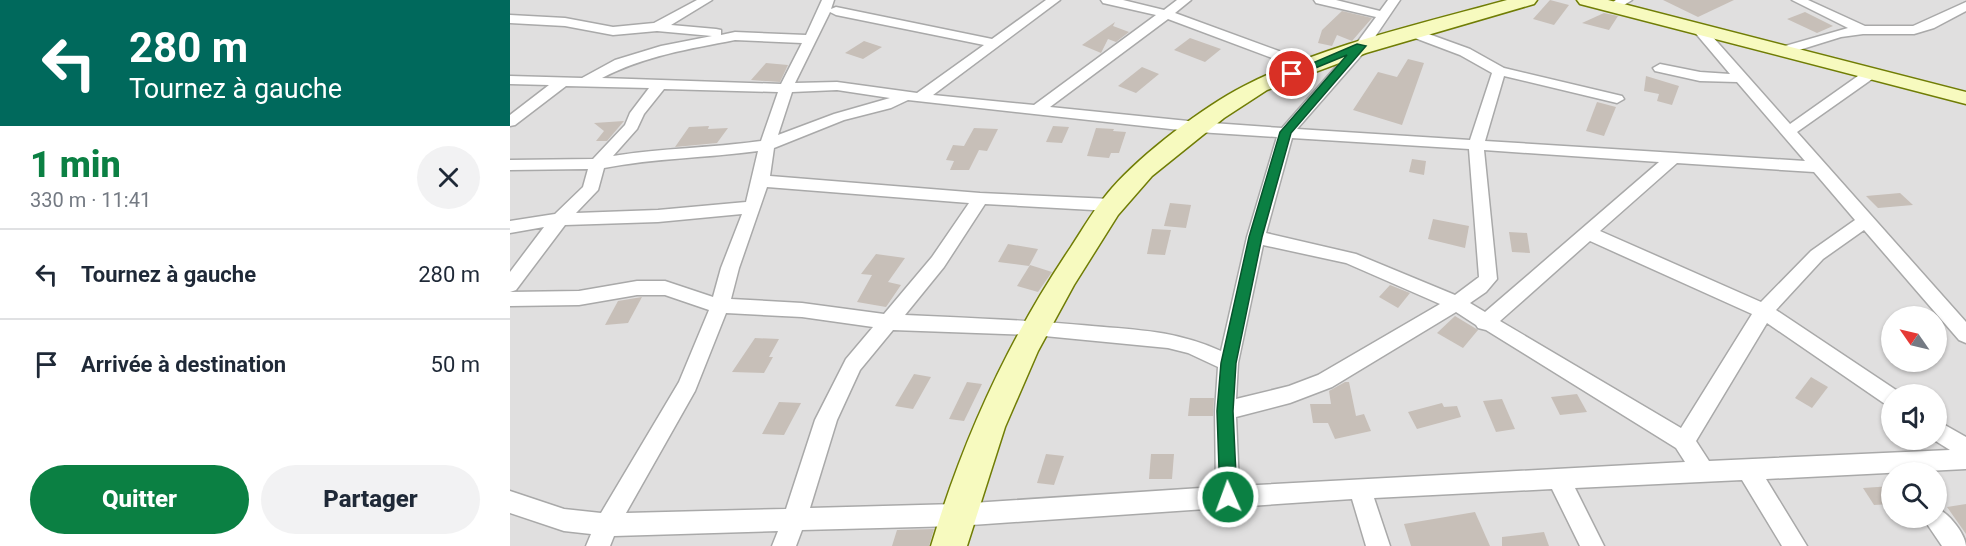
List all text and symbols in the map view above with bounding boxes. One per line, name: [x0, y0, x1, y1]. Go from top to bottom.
text: 280 m: [129, 23, 248, 72]
icon: left: [30, 24, 108, 102]
pin: [1266, 48, 1317, 99]
icon: arrive: [1275, 57, 1308, 90]
text: Tournez à gauche: [129, 73, 342, 105]
text: 1 min: [30, 144, 121, 186]
button: close: [417, 146, 480, 209]
text: 330 m · 11:41: [30, 188, 151, 212]
icon: left: [30, 258, 63, 291]
text: Tournez à gauche: [81, 262, 256, 287]
text: 280 m: [418, 262, 480, 287]
north arrow: [1881, 306, 1947, 372]
map controls: [1881, 306, 1947, 528]
icon: arrive: [30, 348, 63, 381]
text: Arrivée à destination: [81, 352, 286, 377]
text: 50 m: [431, 352, 480, 377]
button: sound: [1881, 384, 1947, 450]
button: search: [1881, 462, 1947, 528]
button: Quitter: [30, 465, 249, 534]
button: Partager: [261, 465, 480, 534]
position arrow: [1196, 465, 1260, 529]

